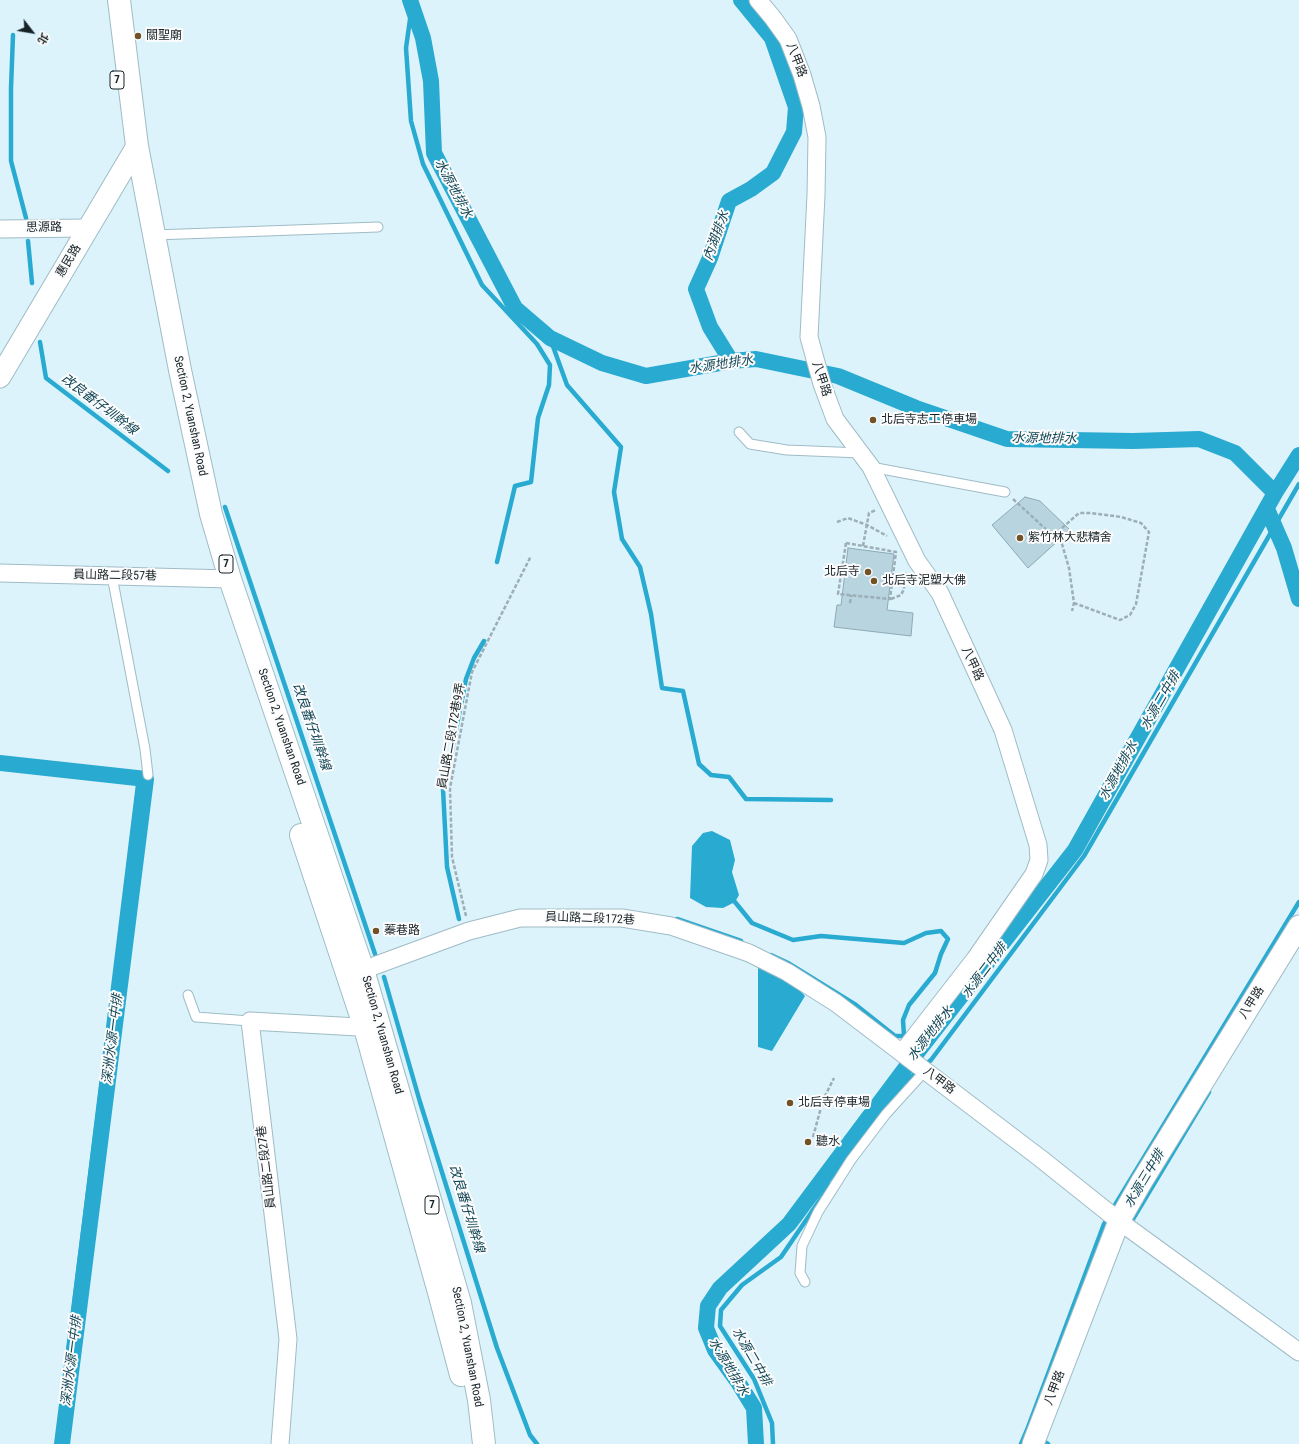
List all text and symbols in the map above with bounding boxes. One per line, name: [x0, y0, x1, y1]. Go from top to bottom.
north arrow: [12, 12, 52, 52]
place label: 關聖廟: [146, 29, 182, 43]
text: 北: [34, 30, 51, 47]
marker: 關聖廟: [133, 31, 143, 41]
street label: 八甲路: [783, 41, 809, 79]
road number: 7: [110, 71, 124, 89]
water label: 水源地排水: [431, 157, 475, 221]
water label: 內湖排水: [701, 209, 733, 263]
street label: 思源路: [26, 220, 62, 236]
street label: 惠民路: [54, 242, 84, 280]
water label: 水源地排水: [688, 353, 754, 377]
street label: Section 2, Yuanshan Road: [170, 355, 210, 477]
street label: 八甲路: [809, 360, 833, 398]
water label: 改良番仔圳幹線: [58, 371, 140, 439]
place label: 北后寺志工停車場: [881, 413, 977, 427]
marker: 北后寺志工停車場: [868, 415, 878, 425]
water label: 水源地排水: [1011, 431, 1077, 447]
place label: 紫竹林大悲精舍: [1028, 531, 1112, 545]
marker: 紫竹林大悲精舍: [1015, 533, 1025, 543]
road number: 7: [219, 555, 233, 573]
place label: 北后寺: [824, 565, 860, 579]
marker: 北后寺: [863, 567, 873, 577]
street label: 員山路二段57巷: [73, 568, 157, 584]
place label: 北后寺泥塑大佛: [882, 574, 966, 588]
marker: 北后寺泥塑大佛: [869, 576, 879, 586]
street label: 八甲路: [958, 645, 986, 683]
street label: Section 2, Yuanshan Road: [254, 667, 308, 787]
water label: 水源二中排: [1138, 669, 1184, 733]
water label: 改良番仔圳幹線: [289, 681, 333, 773]
street label: 員山路二段172巷9弄: [436, 682, 468, 790]
water label: 水源地排水: [1096, 739, 1142, 803]
street label: 員山路二段172巷: [545, 910, 635, 928]
place label: 蓁巷路: [384, 924, 420, 938]
marker: 蓁巷路: [371, 926, 381, 936]
water label: 水源二中排: [959, 940, 1011, 1002]
street label: Section 2, Yuanshan Road: [358, 974, 406, 1096]
street label: 八甲路: [1236, 984, 1268, 1022]
water label: 深洲水源一中排: [100, 993, 126, 1085]
water label: 水源地排水: [905, 1004, 957, 1064]
street label: 八甲路: [920, 1064, 958, 1098]
place label: 北后寺停車場: [798, 1096, 870, 1110]
marker: 北后寺停車場: [785, 1098, 795, 1108]
street label: 員山路二段27巷: [255, 1125, 279, 1209]
place label: 聽水: [816, 1135, 840, 1149]
marker: 聽水: [803, 1137, 813, 1147]
water label: 水源三中排: [1122, 1147, 1168, 1211]
water label: 改良番仔圳幹線: [445, 1163, 487, 1255]
road number: 7: [425, 1196, 439, 1214]
street label: Section 2, Yuanshan Road: [448, 1286, 486, 1408]
water label: 深洲水源一中排: [59, 1315, 85, 1407]
water label: 水源二中排: [728, 1325, 774, 1389]
water label: 水源地排水: [705, 1335, 751, 1399]
street label: 八甲路: [1042, 1369, 1068, 1407]

